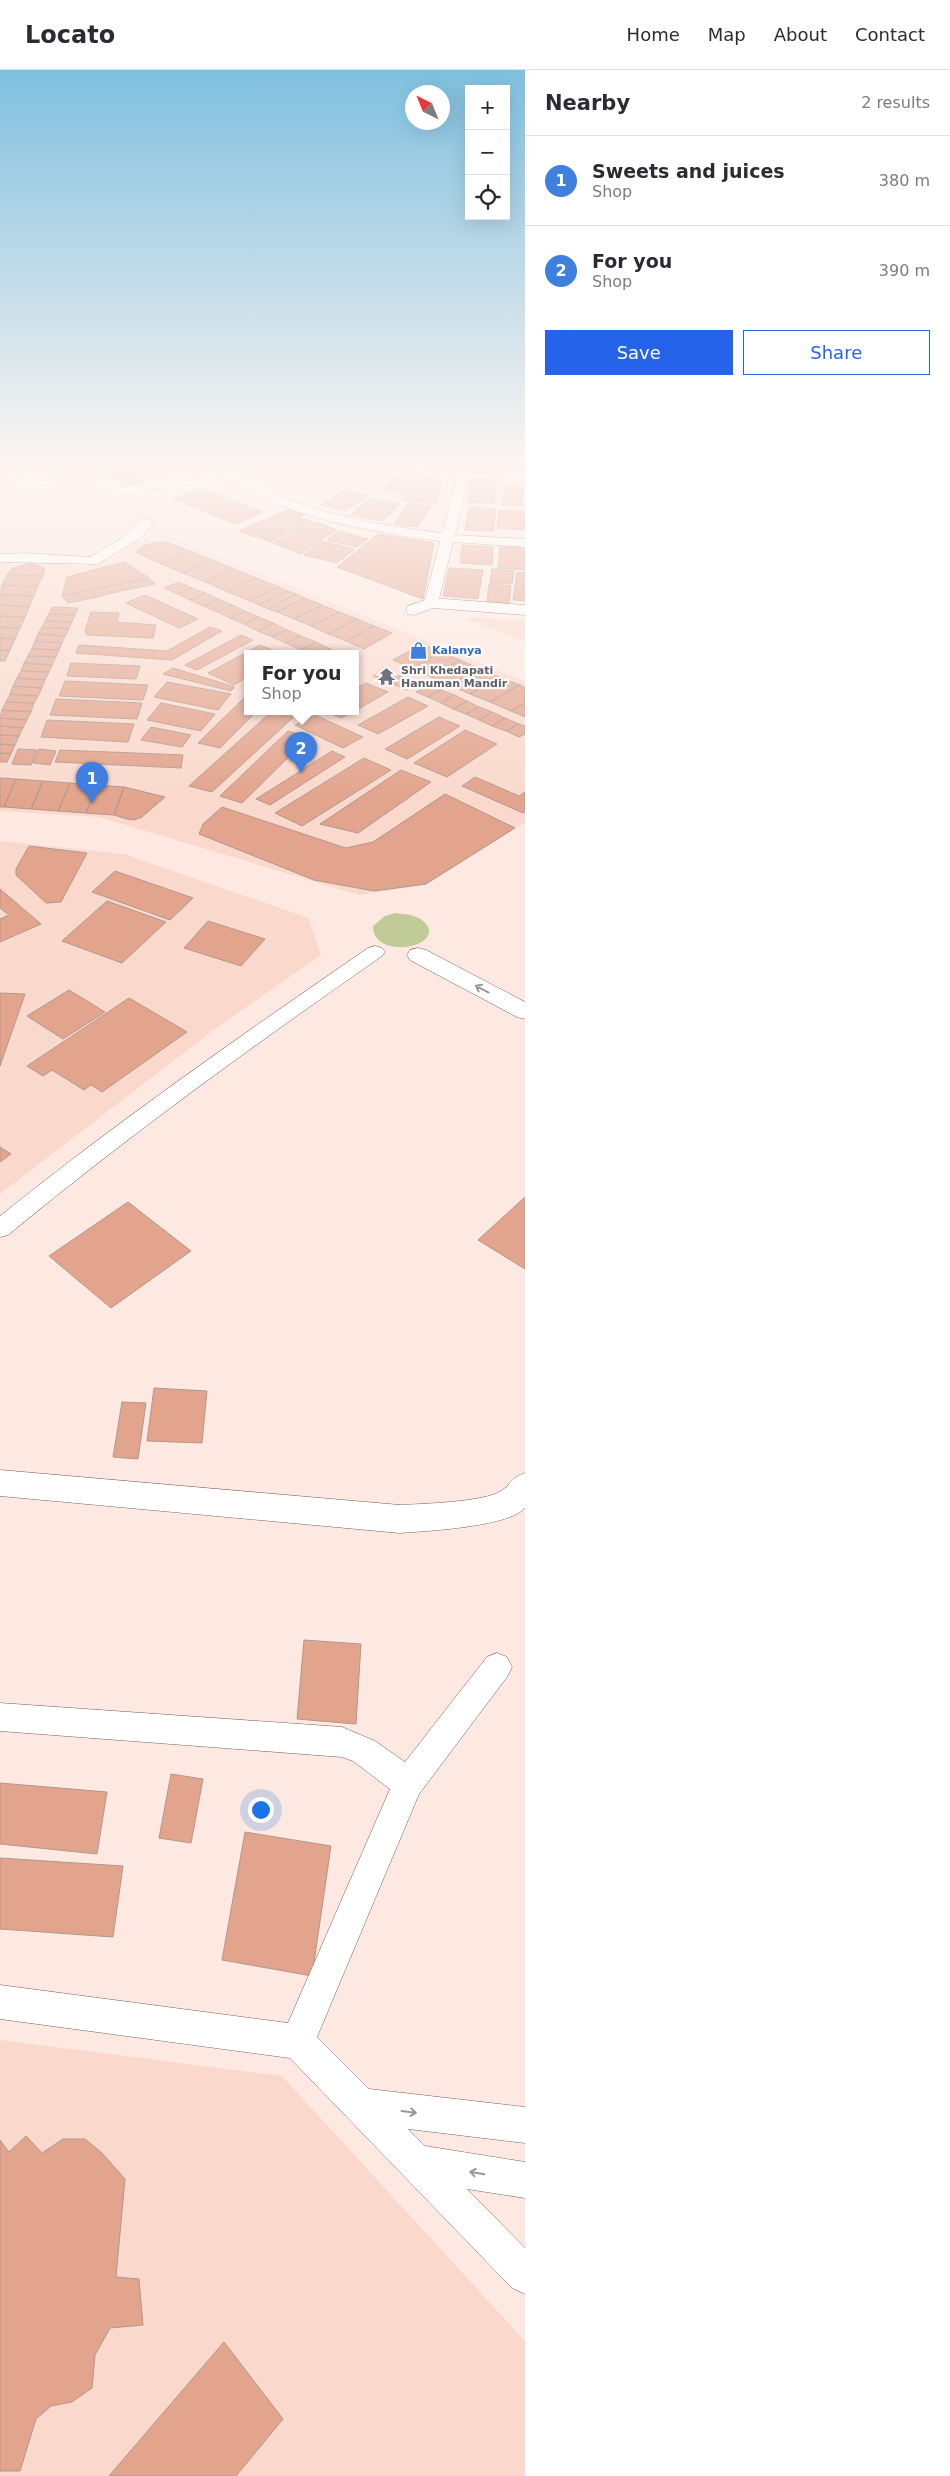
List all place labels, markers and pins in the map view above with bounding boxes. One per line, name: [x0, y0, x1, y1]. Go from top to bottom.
shop icon: Kalanya: [408, 640, 428, 660]
place label: Kalanya: [432, 644, 482, 657]
place label: Shri Khedapati Hanuman Mandir: [401, 664, 508, 690]
temple icon: Shri Khedapati Hanuman Mandir: [377, 666, 397, 686]
pin: 2: [285, 732, 317, 773]
pin: 1: [76, 762, 108, 803]

